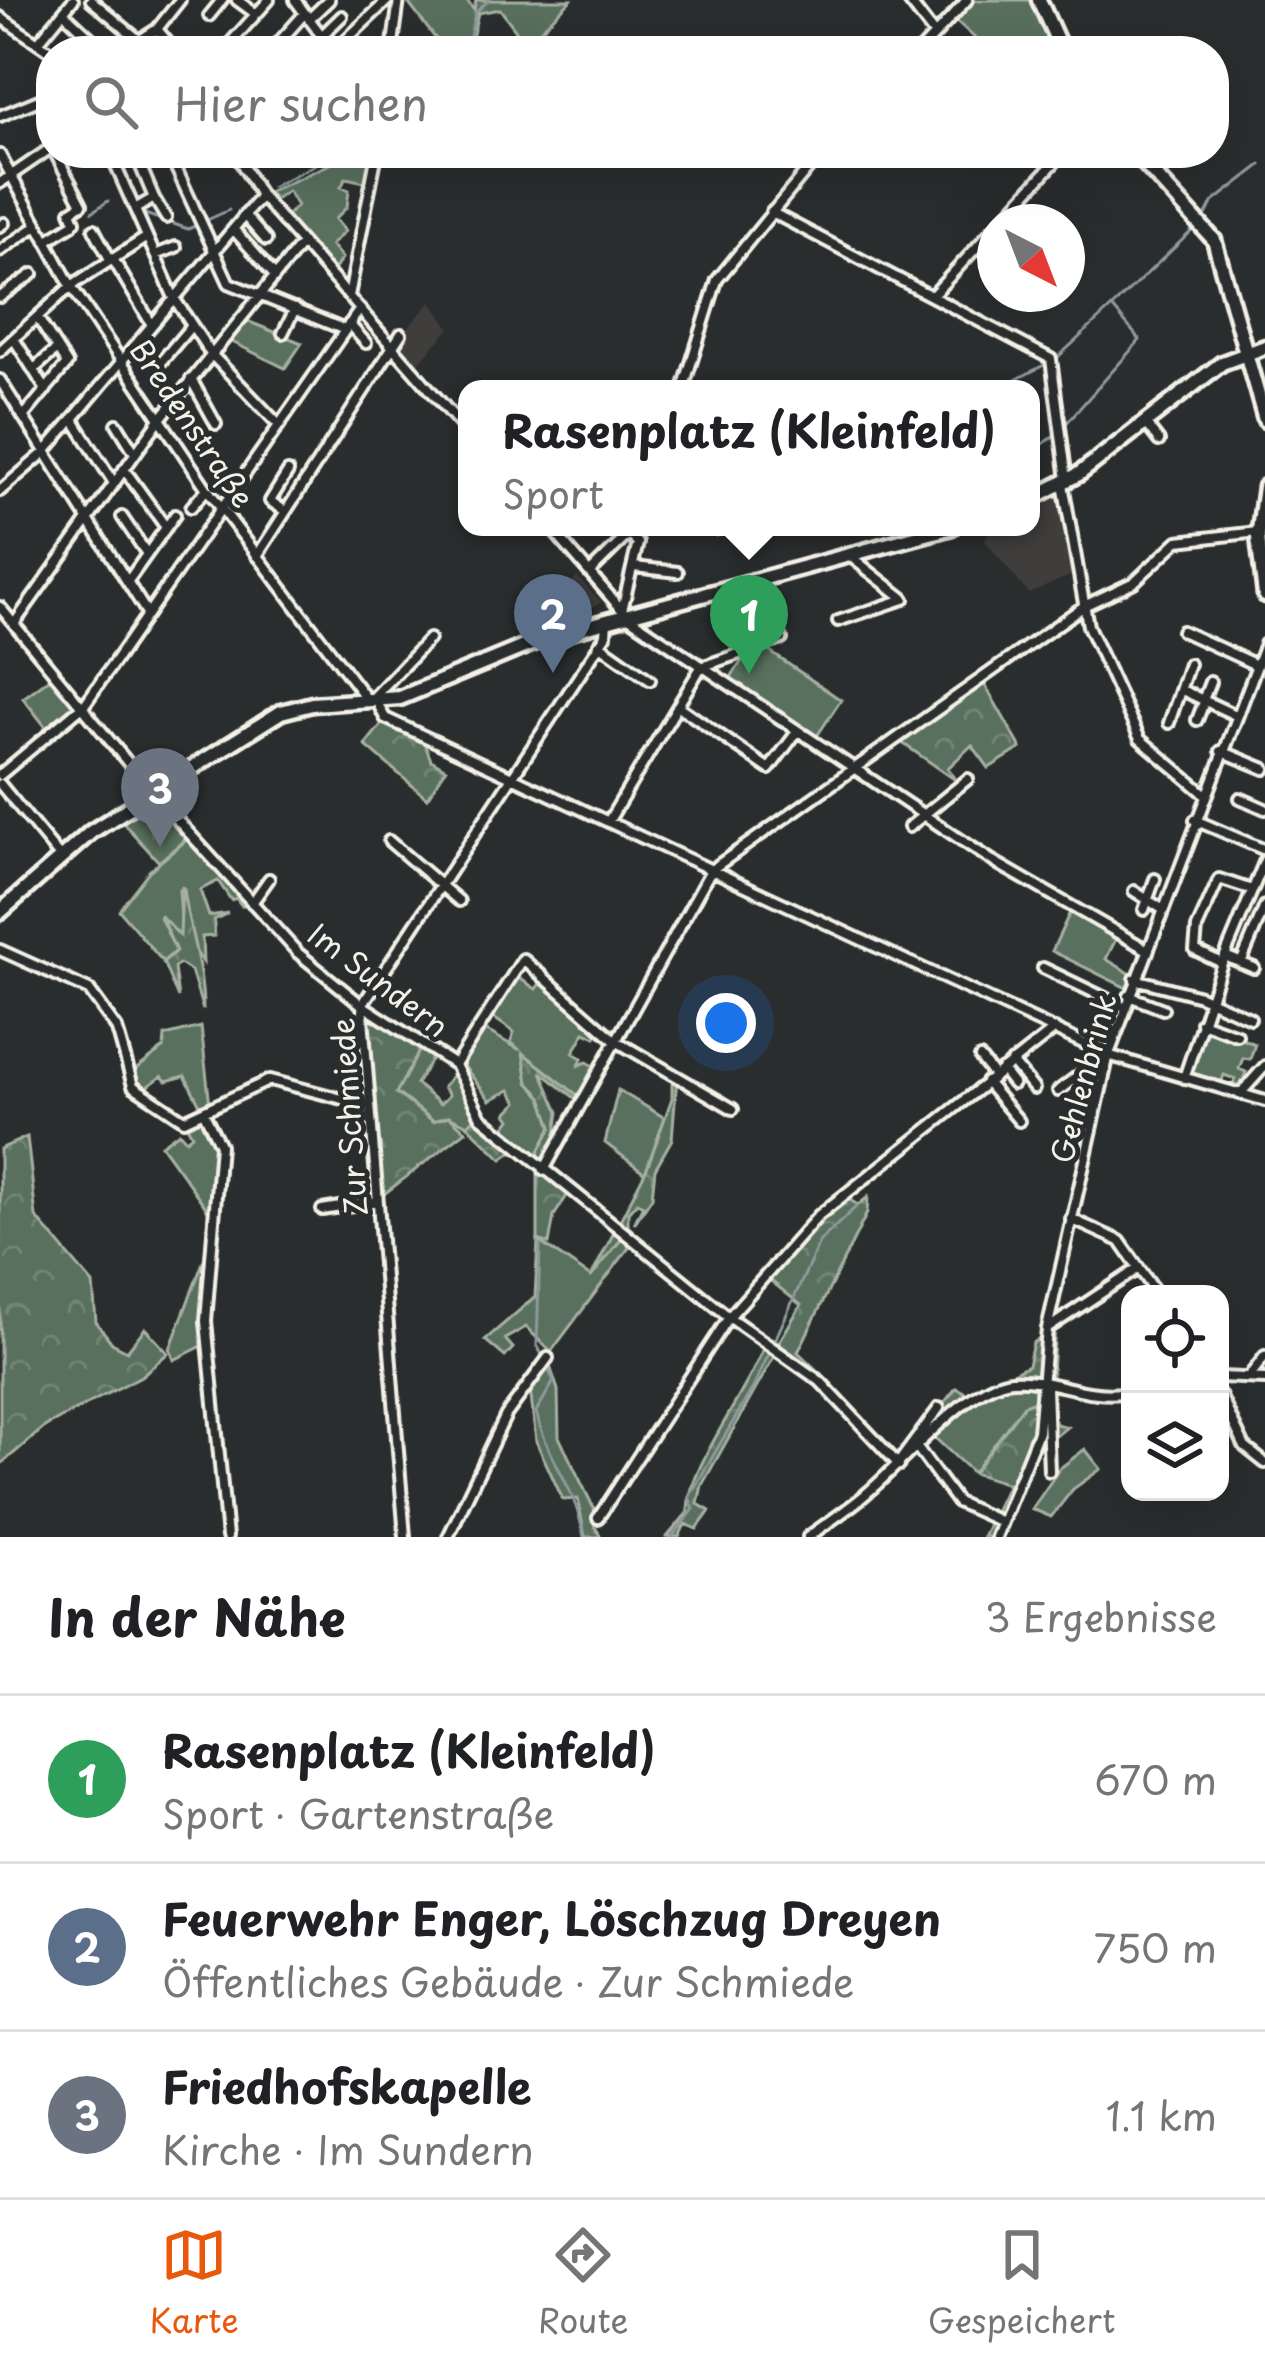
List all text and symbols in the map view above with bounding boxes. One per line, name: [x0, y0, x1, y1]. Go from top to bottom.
search box: [36, 36, 1229, 168]
text: Hier suchen: [174, 68, 428, 136]
icon: search: [78, 69, 144, 135]
north arrow: [977, 204, 1085, 312]
street label: Bredenstraße: [120, 330, 266, 516]
popup: [458, 380, 1040, 536]
text: Rasenplatz (Kleinfeld): [502, 395, 996, 463]
text: Sport: [502, 463, 604, 522]
pin: 2: [514, 574, 592, 673]
pin: 1: [710, 575, 788, 674]
pin: 3: [121, 748, 199, 847]
street label: Im Sundern: [299, 911, 459, 1047]
street label: Gehlenbrink: [1038, 988, 1126, 1168]
your location: [696, 993, 756, 1053]
street label: Zur Schmiede: [319, 1016, 377, 1218]
map controls: [1121, 1285, 1229, 1501]
button: locate: [1121, 1285, 1229, 1393]
button: layers: [1121, 1393, 1229, 1501]
text: In der Nähe: [48, 1577, 345, 1654]
text: 3 Ergebnisse: [985, 1586, 1217, 1645]
text: Rasenplatz (Kleinfeld): [162, 1715, 656, 1783]
text: 1: [78, 1749, 96, 1808]
text: 670 m: [1094, 1749, 1217, 1808]
text: Sport · Gartenstraße: [162, 1783, 554, 1842]
text: Feuerwehr Enger, Löschzug Dreyen: [162, 1883, 941, 1951]
text: 2: [73, 1917, 101, 1976]
text: 750 m: [1094, 1917, 1217, 1976]
text: Öffentliches Gebäude · Zur Schmiede: [162, 1951, 854, 2010]
text: Friedhofskapelle: [162, 2051, 532, 2119]
text: 3: [74, 2085, 100, 2144]
text: 1.1 km: [1106, 2085, 1217, 2144]
text: Kirche · Im Sundern: [162, 2119, 534, 2178]
tab: Karte: [150, 2222, 239, 2344]
tab: Route: [538, 2222, 629, 2344]
tab: Gespeichert: [928, 2222, 1115, 2344]

